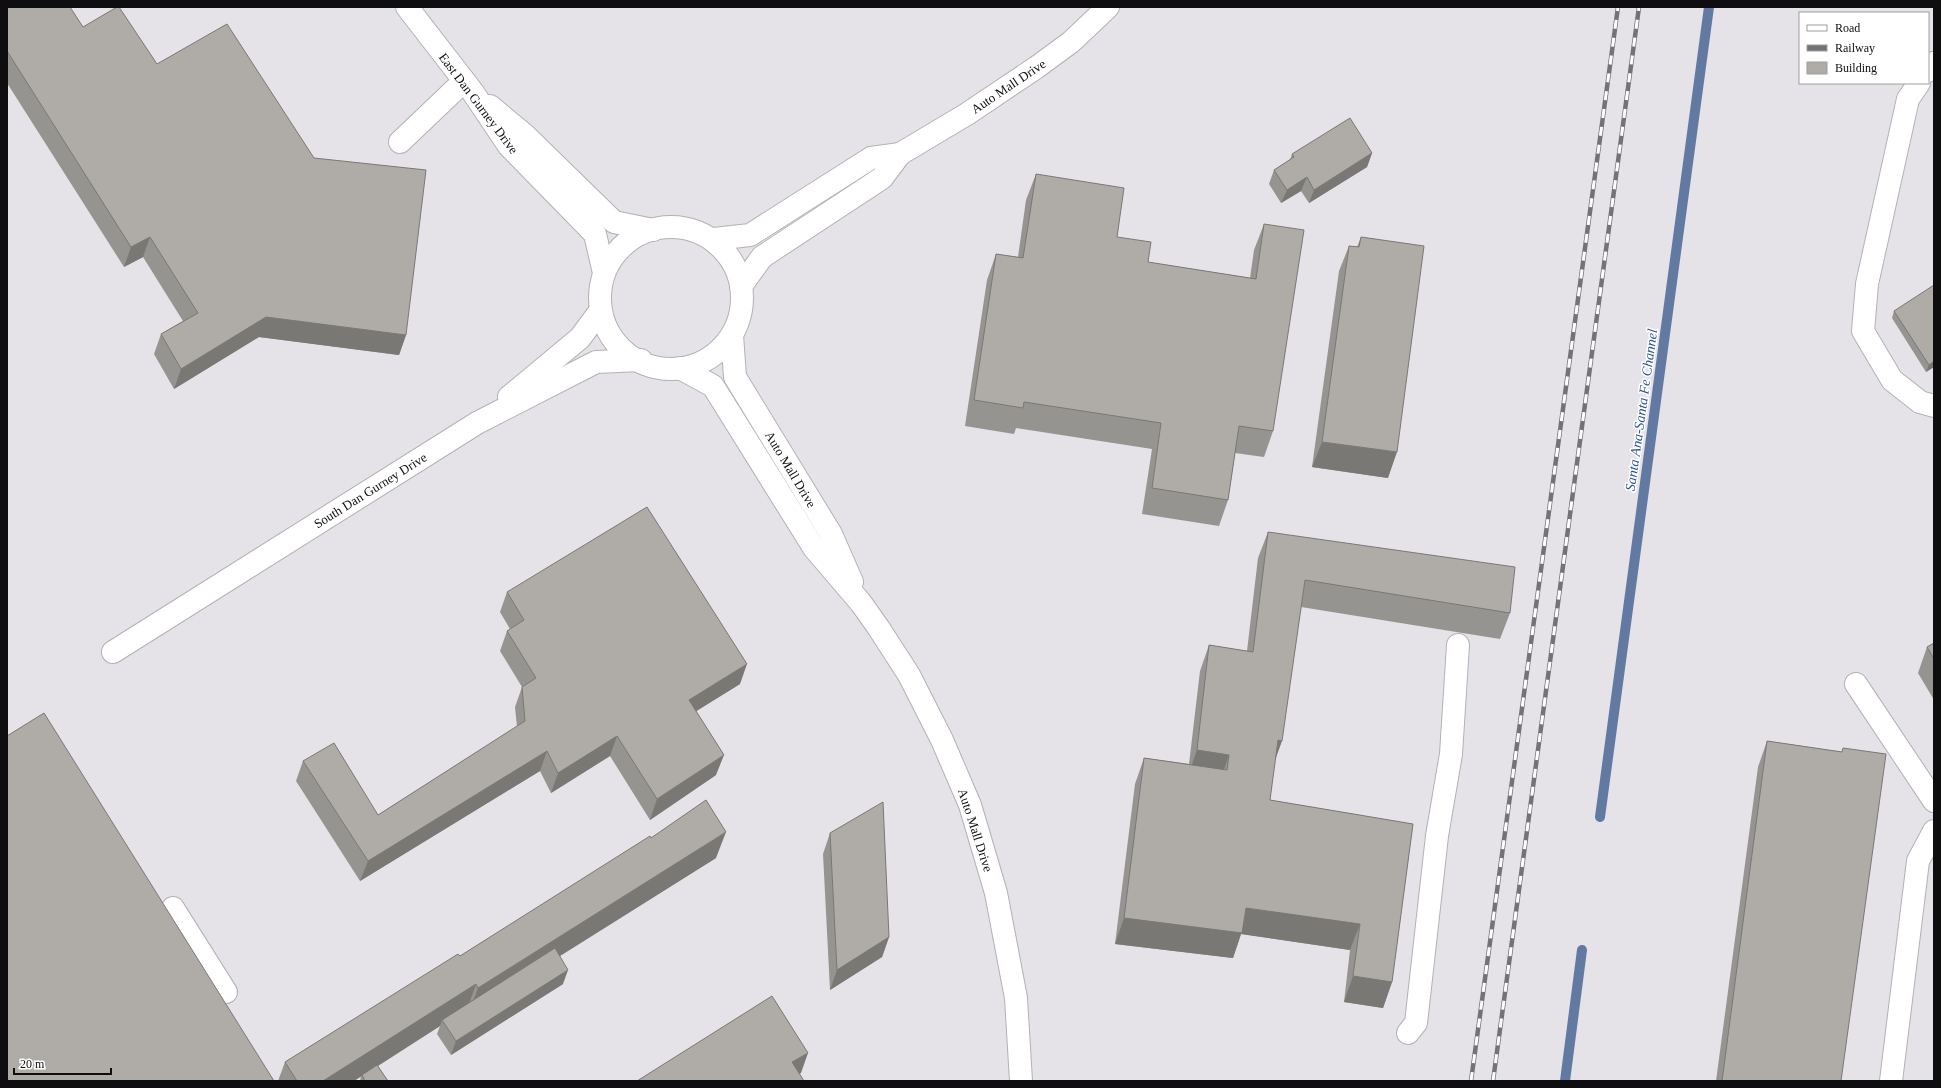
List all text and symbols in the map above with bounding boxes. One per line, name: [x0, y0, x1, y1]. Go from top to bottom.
legend: [1799, 12, 1929, 84]
text: Road: [1835, 21, 1860, 35]
text: Railway: [1835, 41, 1875, 55]
street label: East Dan Gurney Drive: [436, 50, 522, 157]
street label: Auto Mall Drive: [968, 56, 1049, 117]
text: Building: [1835, 61, 1877, 75]
water label: Santa Ana-Santa Fe Channel: [1623, 328, 1660, 492]
street label: Auto Mall Drive: [762, 428, 819, 510]
street label: South Dan Gurney Drive: [311, 449, 430, 531]
street label: Auto Mall Drive: [955, 787, 996, 874]
scale bar: [14, 1050, 111, 1076]
text: 20 m: [20, 1057, 45, 1071]

